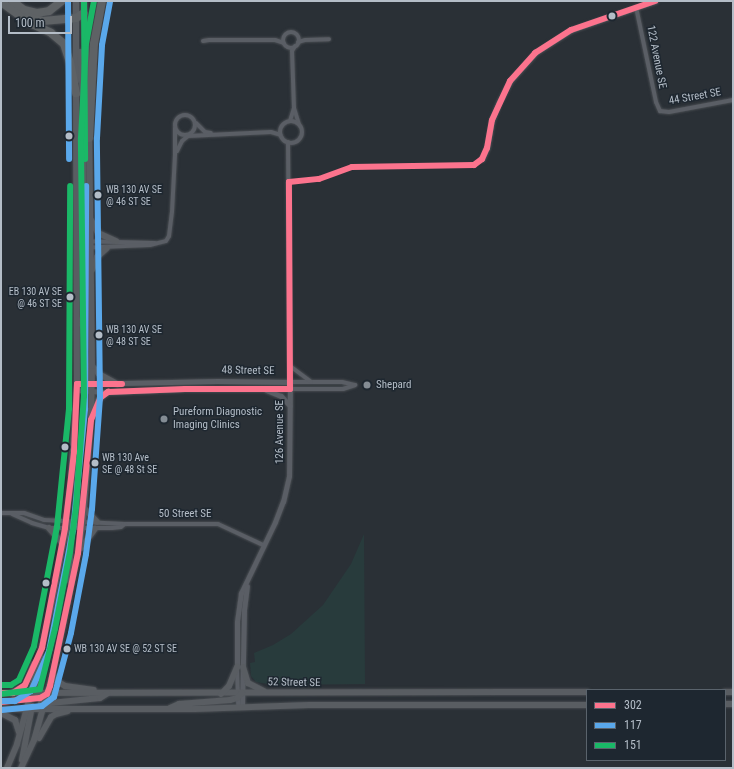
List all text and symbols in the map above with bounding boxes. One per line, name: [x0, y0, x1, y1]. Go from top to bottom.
scale bar: [10, 8, 74, 34]
unlabelled marker: [607, 11, 617, 21]
text: 100 m: [15, 16, 45, 30]
street label: 122 Avenue SE: [643, 24, 669, 90]
street label: 44 Street SE: [668, 86, 722, 108]
unlabelled marker: [64, 131, 74, 141]
place label: WB 130 AV SE @ 46 ST SE: [106, 183, 162, 206]
marker: WB 130 AV SE @ 46 ST SE: [93, 190, 103, 200]
place label: EB 130 AV SE @ 46 ST SE: [9, 285, 62, 308]
marker: EB 130 AV SE @ 46 ST SE: [65, 292, 75, 302]
place label: WB 130 AV SE @ 48 ST SE: [106, 323, 162, 346]
marker: WB 130 AV SE @ 48 ST SE: [94, 330, 104, 340]
street label: 48 Street SE: [221, 364, 275, 378]
place label: Shepard: [376, 378, 412, 392]
marker: Shepard: [361, 379, 373, 391]
street label: 126 Avenue SE: [273, 400, 287, 464]
place label: Pureform Diagnostic Imaging Clinics: [173, 406, 262, 432]
marker: Pureform Diagnostic Imaging Clinics: [158, 413, 170, 425]
unlabelled marker: [60, 442, 70, 452]
place label: WB 130 Ave SE @ 48 St SE: [102, 451, 157, 474]
marker: WB 130 Ave SE @ 48 St SE: [90, 458, 100, 468]
street label: 50 Street SE: [159, 507, 211, 521]
unlabelled marker: [41, 578, 51, 588]
place label: WB 130 AV SE @ 52 ST SE: [74, 643, 177, 655]
marker: WB 130 AV SE @ 52 ST SE: [62, 644, 72, 654]
street label: 52 Street SE: [267, 676, 321, 690]
legend: [586, 689, 726, 761]
text: 302: [624, 698, 642, 712]
text: 117: [624, 718, 642, 732]
text: 151: [624, 738, 642, 752]

